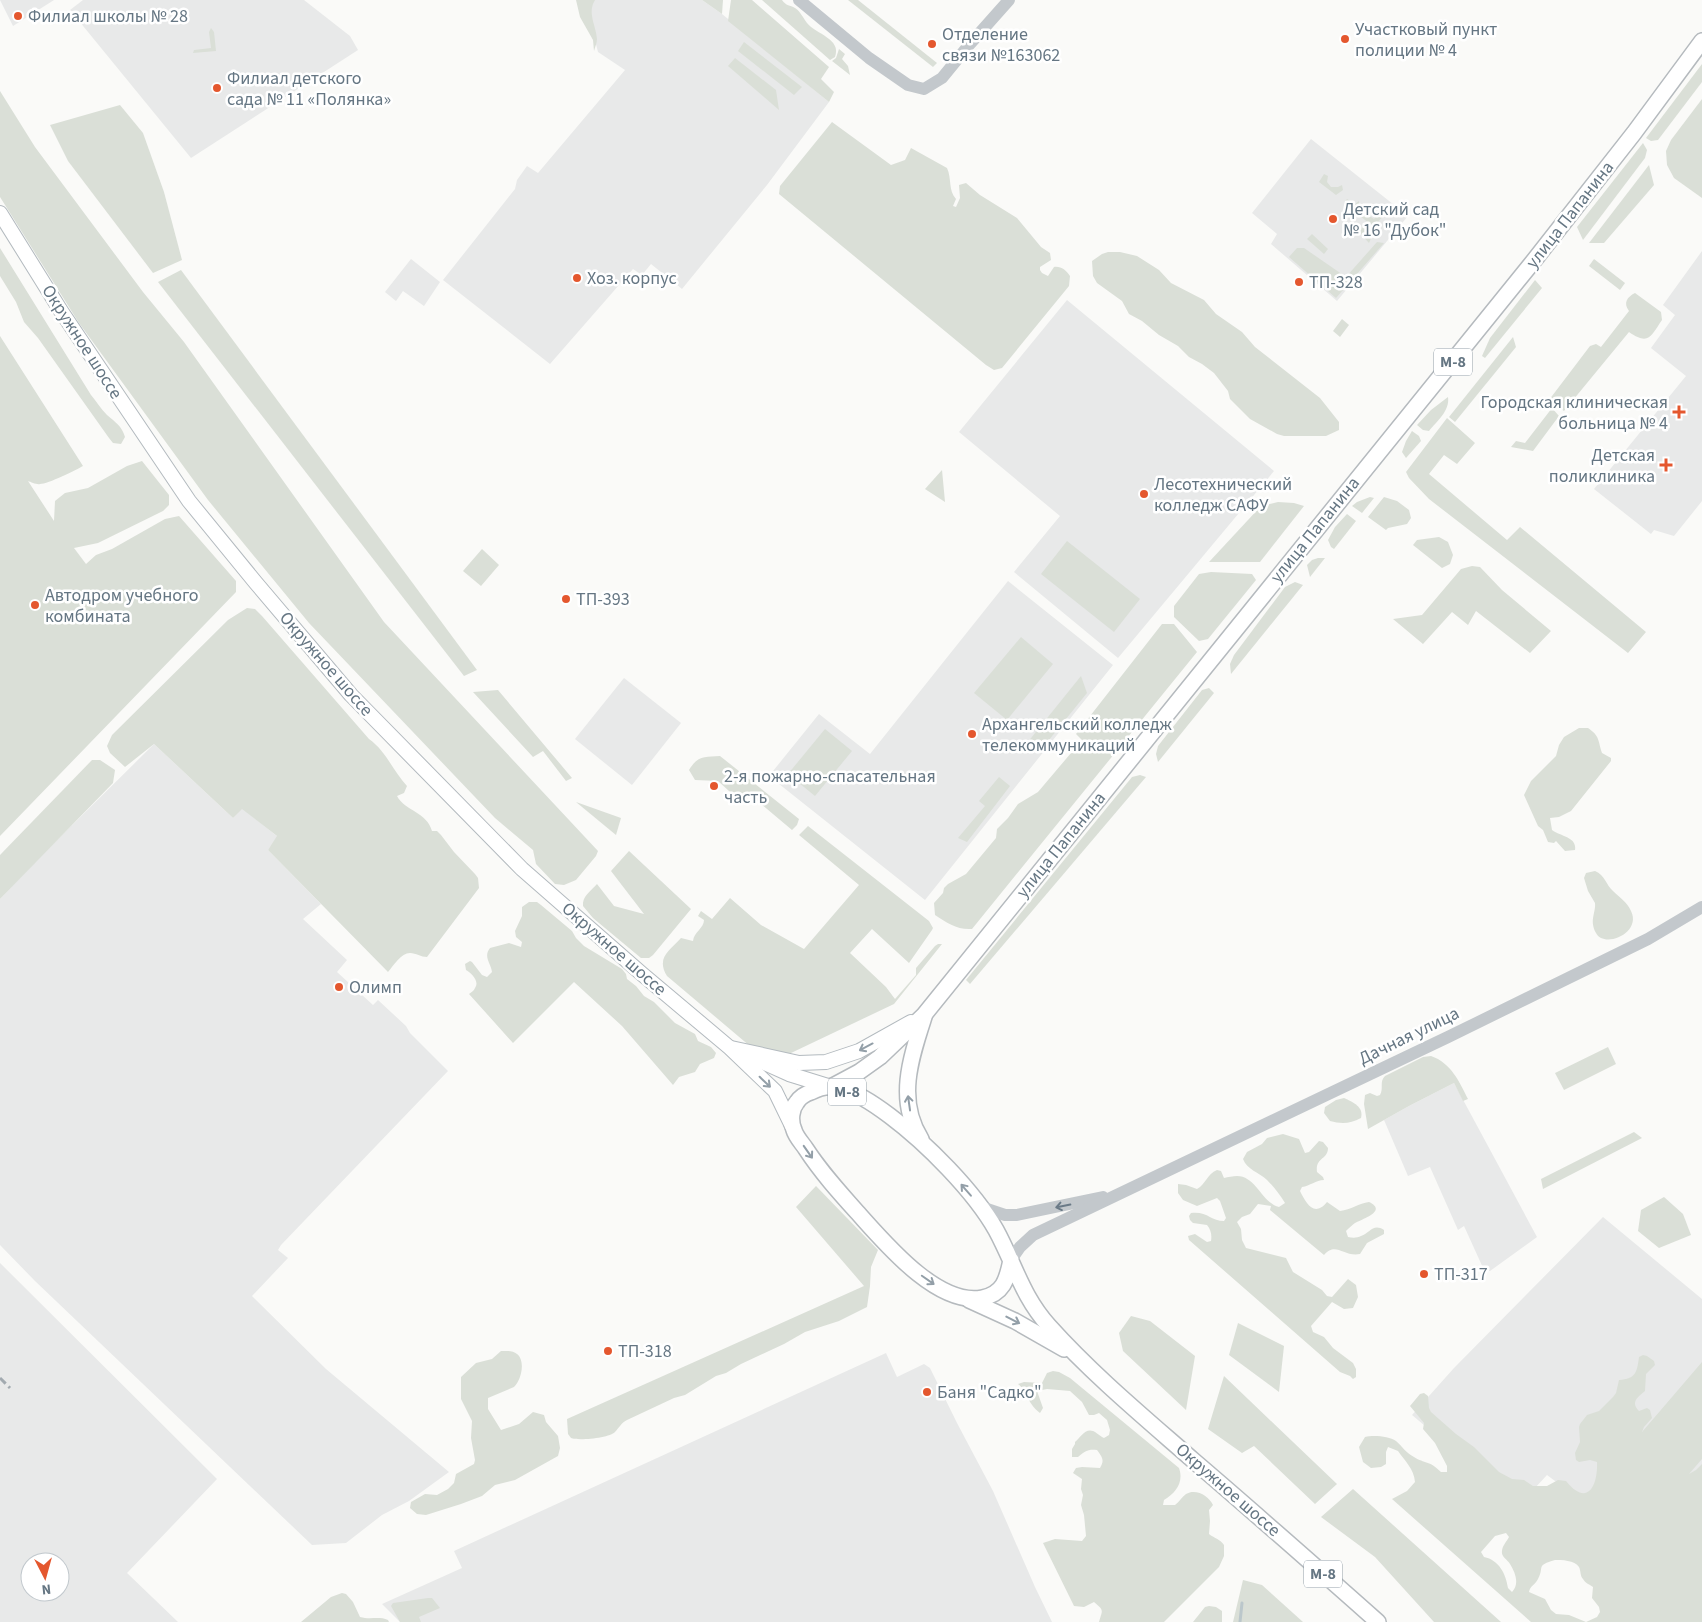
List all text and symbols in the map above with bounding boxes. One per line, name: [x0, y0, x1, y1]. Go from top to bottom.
place label: Филиал школы № 28: [28, 4, 188, 29]
marker: Филиал школы № 28: [12, 10, 24, 22]
place label: Участковый пункт полиции № 4: [1355, 17, 1497, 63]
place label: Отделение связи №163062: [942, 22, 1060, 68]
marker: Участковый пункт полиции № 4: [1339, 33, 1351, 45]
marker: Отделение связи №163062: [926, 38, 938, 50]
place label: Филиал детского сада № 11 «Полянка»: [227, 66, 391, 112]
marker: Филиал детского сада № 11 «Полянка»: [211, 82, 223, 94]
street label: улица Папанина: [1520, 156, 1620, 274]
place label: Детский сад № 16 "Дубок": [1343, 197, 1447, 243]
marker: Детский сад № 16 "Дубок": [1327, 213, 1339, 225]
place label: Хоз. корпус: [587, 266, 677, 291]
place label: ТП-328: [1309, 270, 1363, 295]
marker: Хоз. корпус: [571, 272, 583, 284]
marker: ТП-328: [1293, 276, 1305, 288]
street label: Окружное шоссе: [36, 280, 128, 404]
road number: М-8: [1434, 348, 1472, 376]
place label: Городская клиническая больница № 4: [1481, 390, 1668, 436]
marker: Городская клиническая больница № 4: [1672, 405, 1686, 419]
place label: Детская поликлиника: [1549, 443, 1655, 489]
marker: Детская поликлиника: [1659, 458, 1673, 472]
place label: Лесотехнический колледж САФУ: [1154, 472, 1292, 518]
street label: улица Папанина: [1264, 472, 1366, 588]
marker: Лесотехнический колледж САФУ: [1138, 488, 1150, 500]
place label: Автодром учебного комбината: [45, 583, 198, 629]
place label: ТП-393: [576, 587, 630, 612]
marker: ТП-393: [560, 593, 572, 605]
marker: Автодром учебного комбината: [29, 599, 41, 611]
street label: Окружное шоссе: [273, 606, 379, 722]
place label: Архангельский колледж телекоммуникаций: [982, 712, 1173, 758]
marker: Архангельский колледж телекоммуникаций: [966, 728, 978, 740]
place label: 2-я пожарно-спасательная часть: [724, 764, 936, 810]
marker: 2-я пожарно-спасательная часть: [708, 780, 720, 792]
street label: улица Папанина: [1010, 787, 1112, 903]
street label: Окружное шоссе: [556, 896, 672, 1002]
place label: Олимп: [349, 975, 402, 1000]
marker: Олимп: [333, 981, 345, 993]
street label: Дачная улица: [1354, 1001, 1464, 1071]
one-way arrow: [859, 1043, 874, 1052]
one-way arrow: [759, 1076, 771, 1088]
road number: М-8: [828, 1078, 866, 1106]
one-way arrow: [904, 1096, 914, 1112]
one-way arrow: [803, 1145, 813, 1159]
one-way arrow: [960, 1184, 972, 1197]
one-way arrow: [1056, 1202, 1072, 1211]
place label: ТП-317: [1434, 1262, 1488, 1287]
marker: ТП-317: [1418, 1268, 1430, 1280]
one-way arrow: [921, 1275, 935, 1285]
one-way arrow: [1005, 1316, 1020, 1326]
place label: ТП-318: [618, 1339, 672, 1364]
marker: ТП-318: [602, 1345, 614, 1357]
place label: Баня "Садко": [937, 1380, 1042, 1405]
marker: Баня "Садко": [921, 1386, 933, 1398]
street label: Окружное шоссе: [1170, 1437, 1286, 1543]
north arrow: [20, 1552, 70, 1602]
road number: М-8: [1304, 1560, 1342, 1588]
text: N: [41, 1579, 52, 1599]

